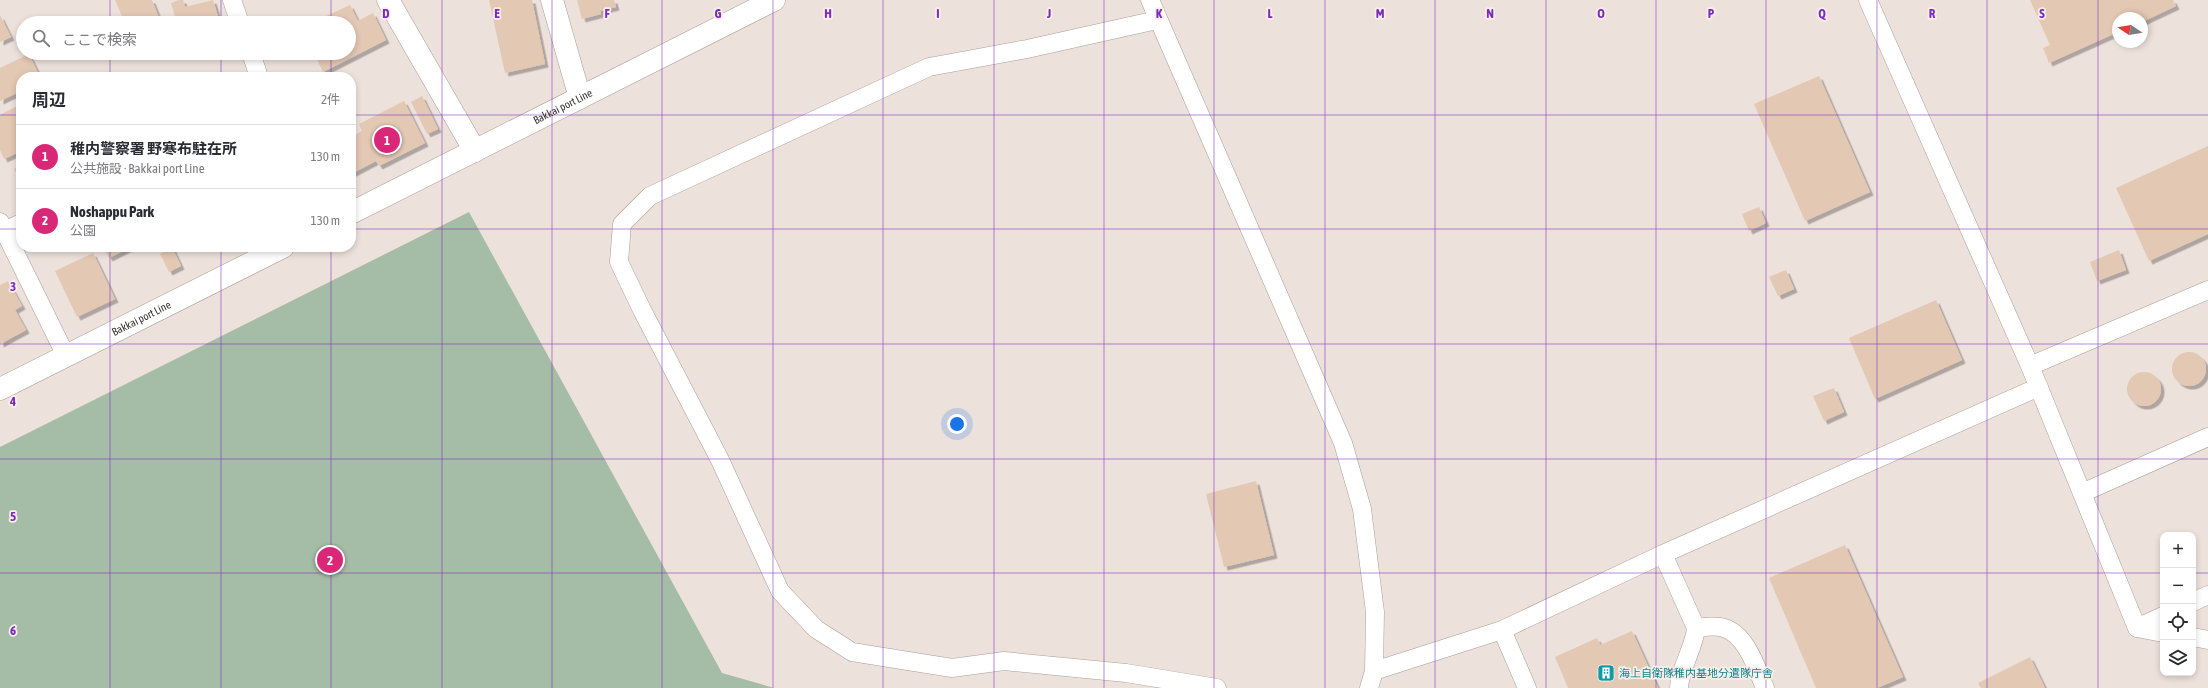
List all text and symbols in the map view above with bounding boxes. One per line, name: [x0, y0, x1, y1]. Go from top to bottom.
text: D: [382, 6, 390, 21]
text: E: [494, 6, 500, 21]
text: F: [604, 6, 610, 21]
text: G: [715, 6, 722, 21]
text: H: [824, 6, 832, 21]
text: I: [936, 6, 940, 21]
text: J: [1046, 6, 1051, 21]
text: K: [1156, 6, 1163, 21]
text: L: [1267, 6, 1273, 21]
text: M: [1376, 6, 1385, 21]
text: N: [1486, 6, 1494, 21]
text: O: [1597, 6, 1605, 21]
text: P: [1708, 6, 1715, 21]
text: Q: [1818, 6, 1826, 21]
text: R: [1929, 6, 1936, 21]
text: S: [2039, 6, 2045, 21]
north arrow: [2112, 12, 2148, 48]
search box: [16, 16, 356, 60]
icon: search: [30, 27, 52, 49]
text: ここで検索: [62, 31, 137, 48]
street label: Bakkai port Line: [531, 87, 594, 126]
text: 周辺: [32, 90, 66, 110]
text: 2件: [321, 92, 340, 107]
pin: 1: [374, 125, 400, 155]
text: 稚内警察署 野寒布駐在所: [70, 140, 237, 157]
text: 1: [42, 149, 48, 164]
text: 130 m: [311, 149, 340, 164]
text: 公共施設 · Bakkai port Line: [70, 161, 205, 176]
text: Noshappu Park: [70, 203, 154, 220]
text: 2: [42, 213, 48, 228]
text: 130 m: [311, 213, 340, 228]
text: 公園: [70, 223, 96, 238]
text: 3: [10, 279, 16, 294]
street label: Bakkai port Line: [110, 298, 173, 338]
text: 4: [9, 394, 16, 409]
your location: [947, 414, 967, 434]
text: 5: [10, 509, 16, 524]
map controls: [2160, 532, 2196, 676]
button: +: [2160, 532, 2196, 568]
pin: 2: [317, 545, 343, 575]
button: −: [2160, 568, 2196, 604]
button: locate: [2160, 604, 2196, 640]
text: 6: [10, 623, 16, 638]
button: layers: [2160, 640, 2196, 676]
building icon: 海上自衛隊稚内基地分遣隊庁舎: [1596, 663, 1616, 683]
place label: 海上自衛隊稚内基地分遣隊庁舎: [1619, 667, 1773, 679]

